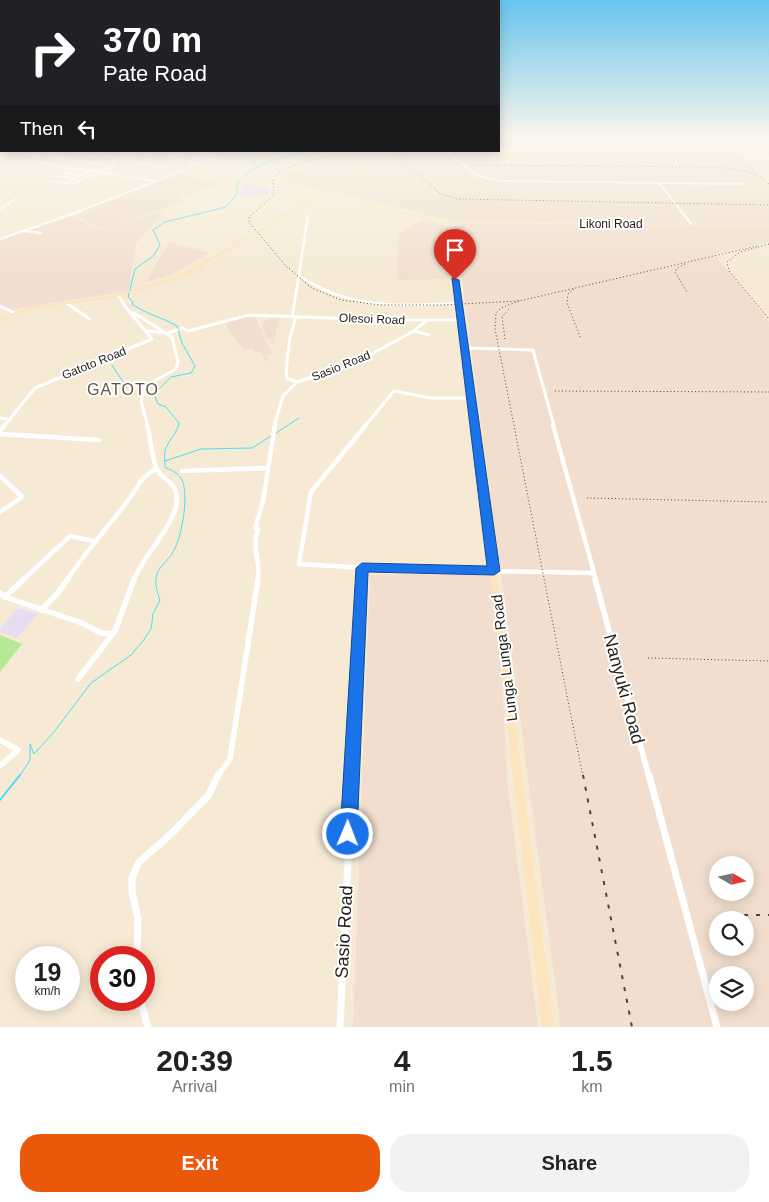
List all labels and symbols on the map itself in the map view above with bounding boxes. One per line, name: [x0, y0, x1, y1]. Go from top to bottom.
street label: Likoni Road: [579, 217, 643, 231]
pin: [434, 229, 476, 280]
street label: Olesoi Road: [339, 311, 405, 327]
street label: Gatoto Road: [60, 344, 128, 382]
street label: Sasio Road: [310, 348, 372, 384]
district label: GATOTO: [87, 381, 159, 398]
street label: Lunga Lunga Road: [488, 594, 520, 722]
street label: Nanyuki Road: [600, 632, 648, 746]
position arrow: [321, 807, 373, 859]
north arrow: [709, 856, 754, 901]
street label: Sasio Road: [332, 885, 356, 979]
speed limit sign: 30: [90, 946, 155, 1011]

